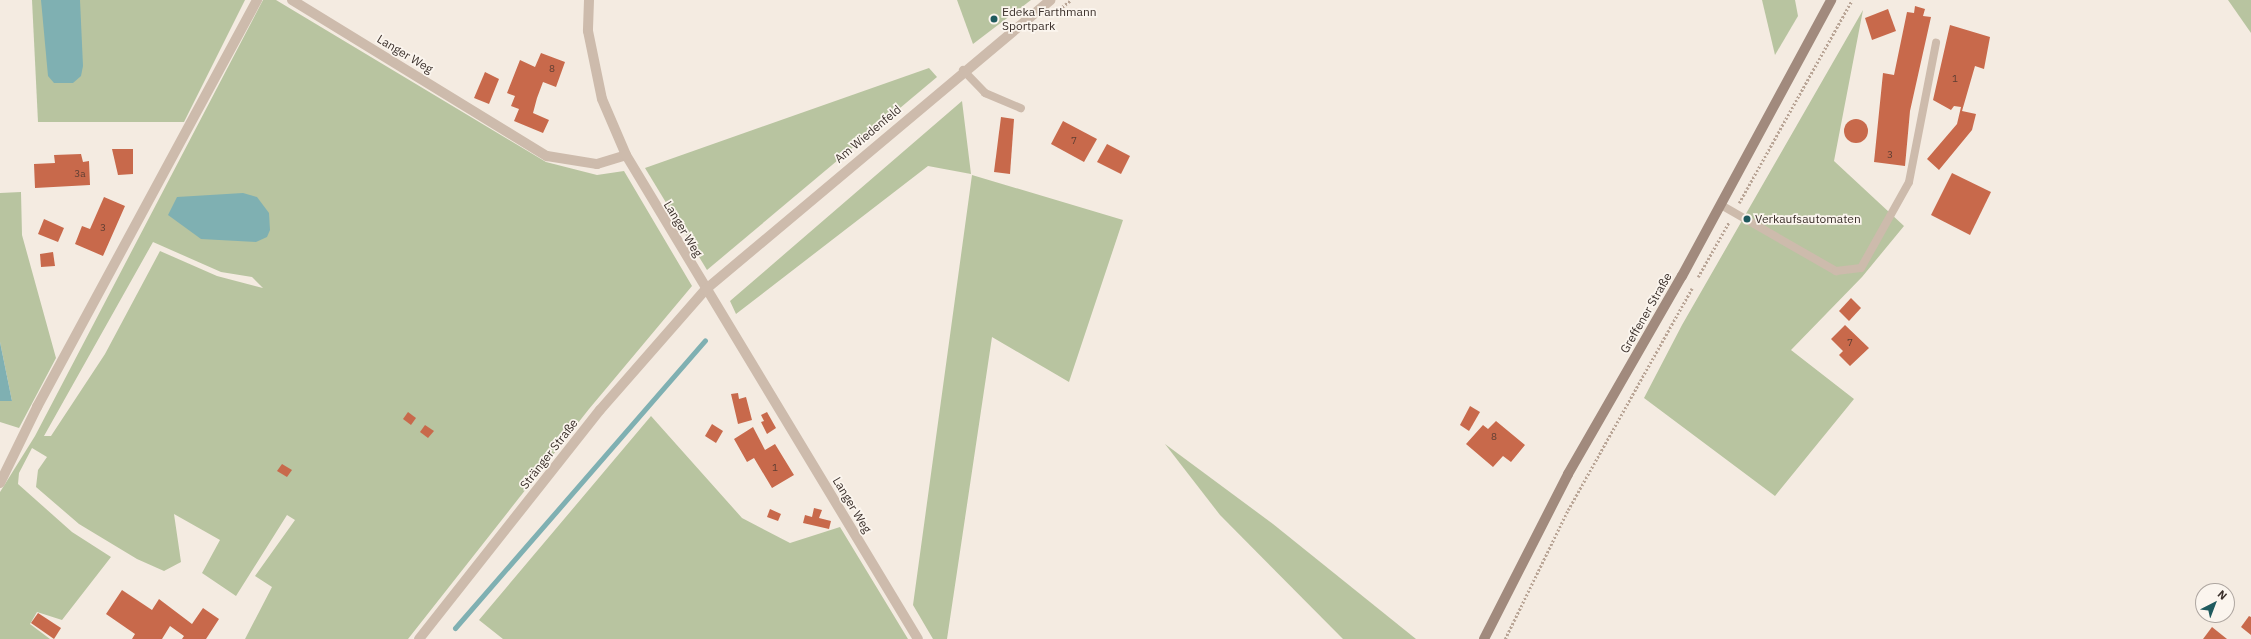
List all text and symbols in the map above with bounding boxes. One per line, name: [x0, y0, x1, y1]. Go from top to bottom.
place label: Edeka Farthmann Sportpark: [1002, 5, 1097, 33]
marker: Edeka Farthmann Sportpark: [989, 14, 999, 24]
street label: Langer Weg: [374, 32, 436, 76]
house number: 8: [549, 63, 555, 75]
house number: 1: [1952, 73, 1958, 85]
street label: Am Wiedenfeld: [832, 102, 904, 166]
house number: 7: [1071, 135, 1077, 147]
house number: 3: [1887, 149, 1893, 161]
house number: 3a: [74, 168, 86, 180]
street label: Langer Weg: [661, 198, 705, 260]
place label: Verkaufsautomaten: [1755, 212, 1861, 226]
marker: Verkaufsautomaten: [1742, 214, 1752, 224]
house number: 3: [100, 222, 106, 234]
street label: Greffener Straße: [1617, 270, 1675, 356]
house number: 7: [1847, 337, 1853, 349]
street label: Stränger Straße: [517, 416, 581, 492]
house number: 8: [1491, 431, 1497, 443]
house number: 1: [772, 462, 778, 474]
street label: Langer Weg: [830, 474, 874, 536]
north arrow: [2195, 583, 2235, 623]
text: N: [2215, 587, 2230, 603]

